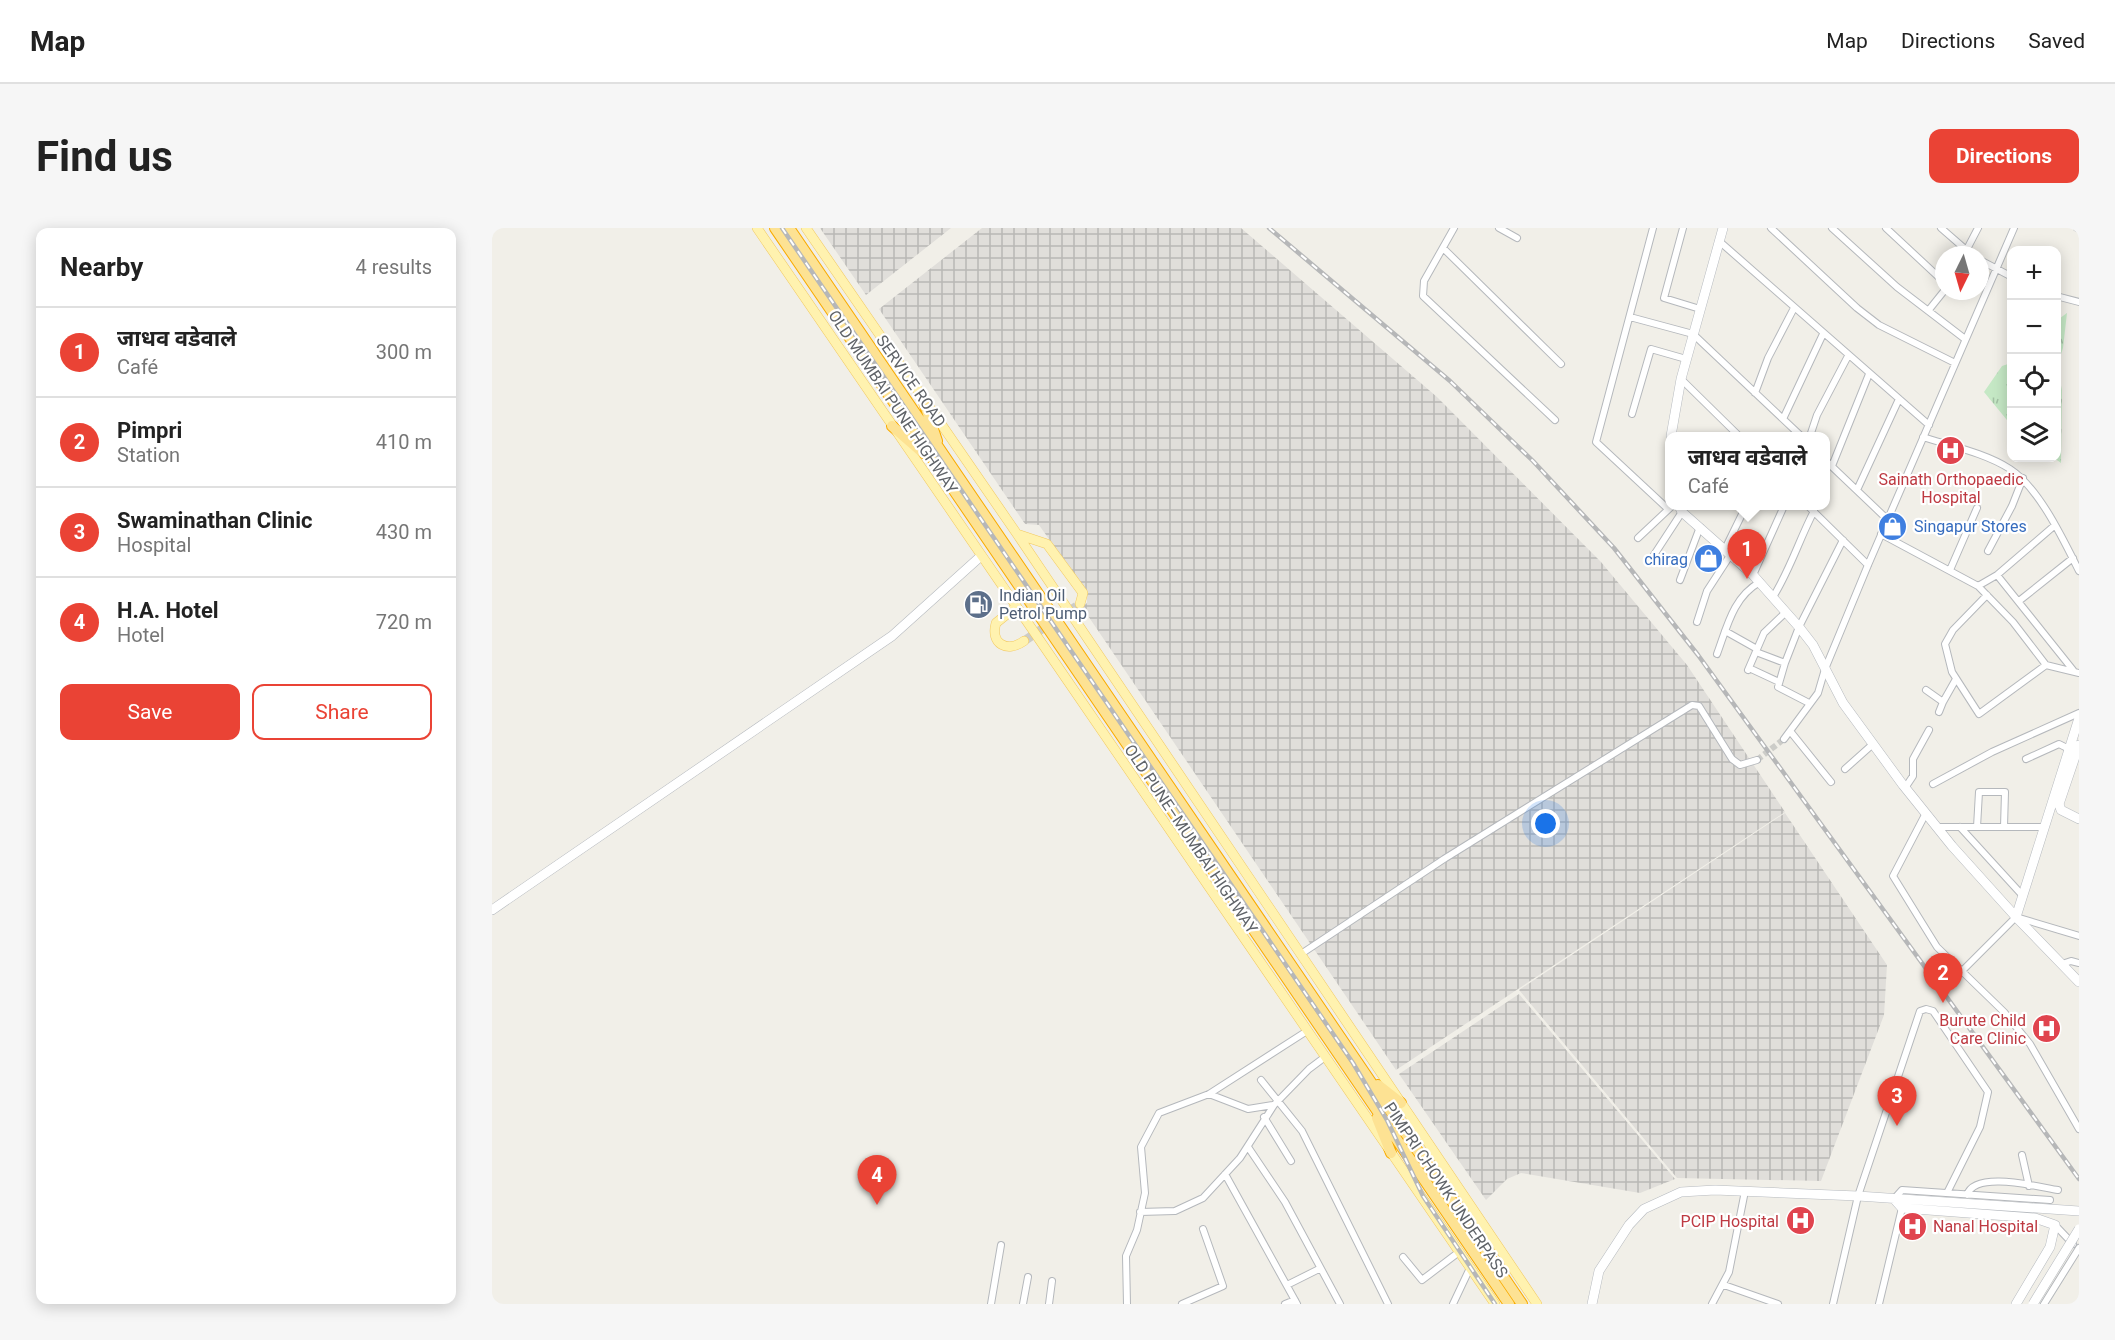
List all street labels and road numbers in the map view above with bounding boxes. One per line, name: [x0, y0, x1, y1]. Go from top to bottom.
street label: OLD MUMBAI PUNE HIGHWAY: [824, 307, 962, 498]
street label: SERVICE ROAD: [872, 331, 950, 431]
street label: OLD PUNE–MUMBAI HIGHWAY: [1121, 741, 1262, 937]
street label: PIMPRI CHOWK UNDERPASS: [1380, 1099, 1512, 1281]

